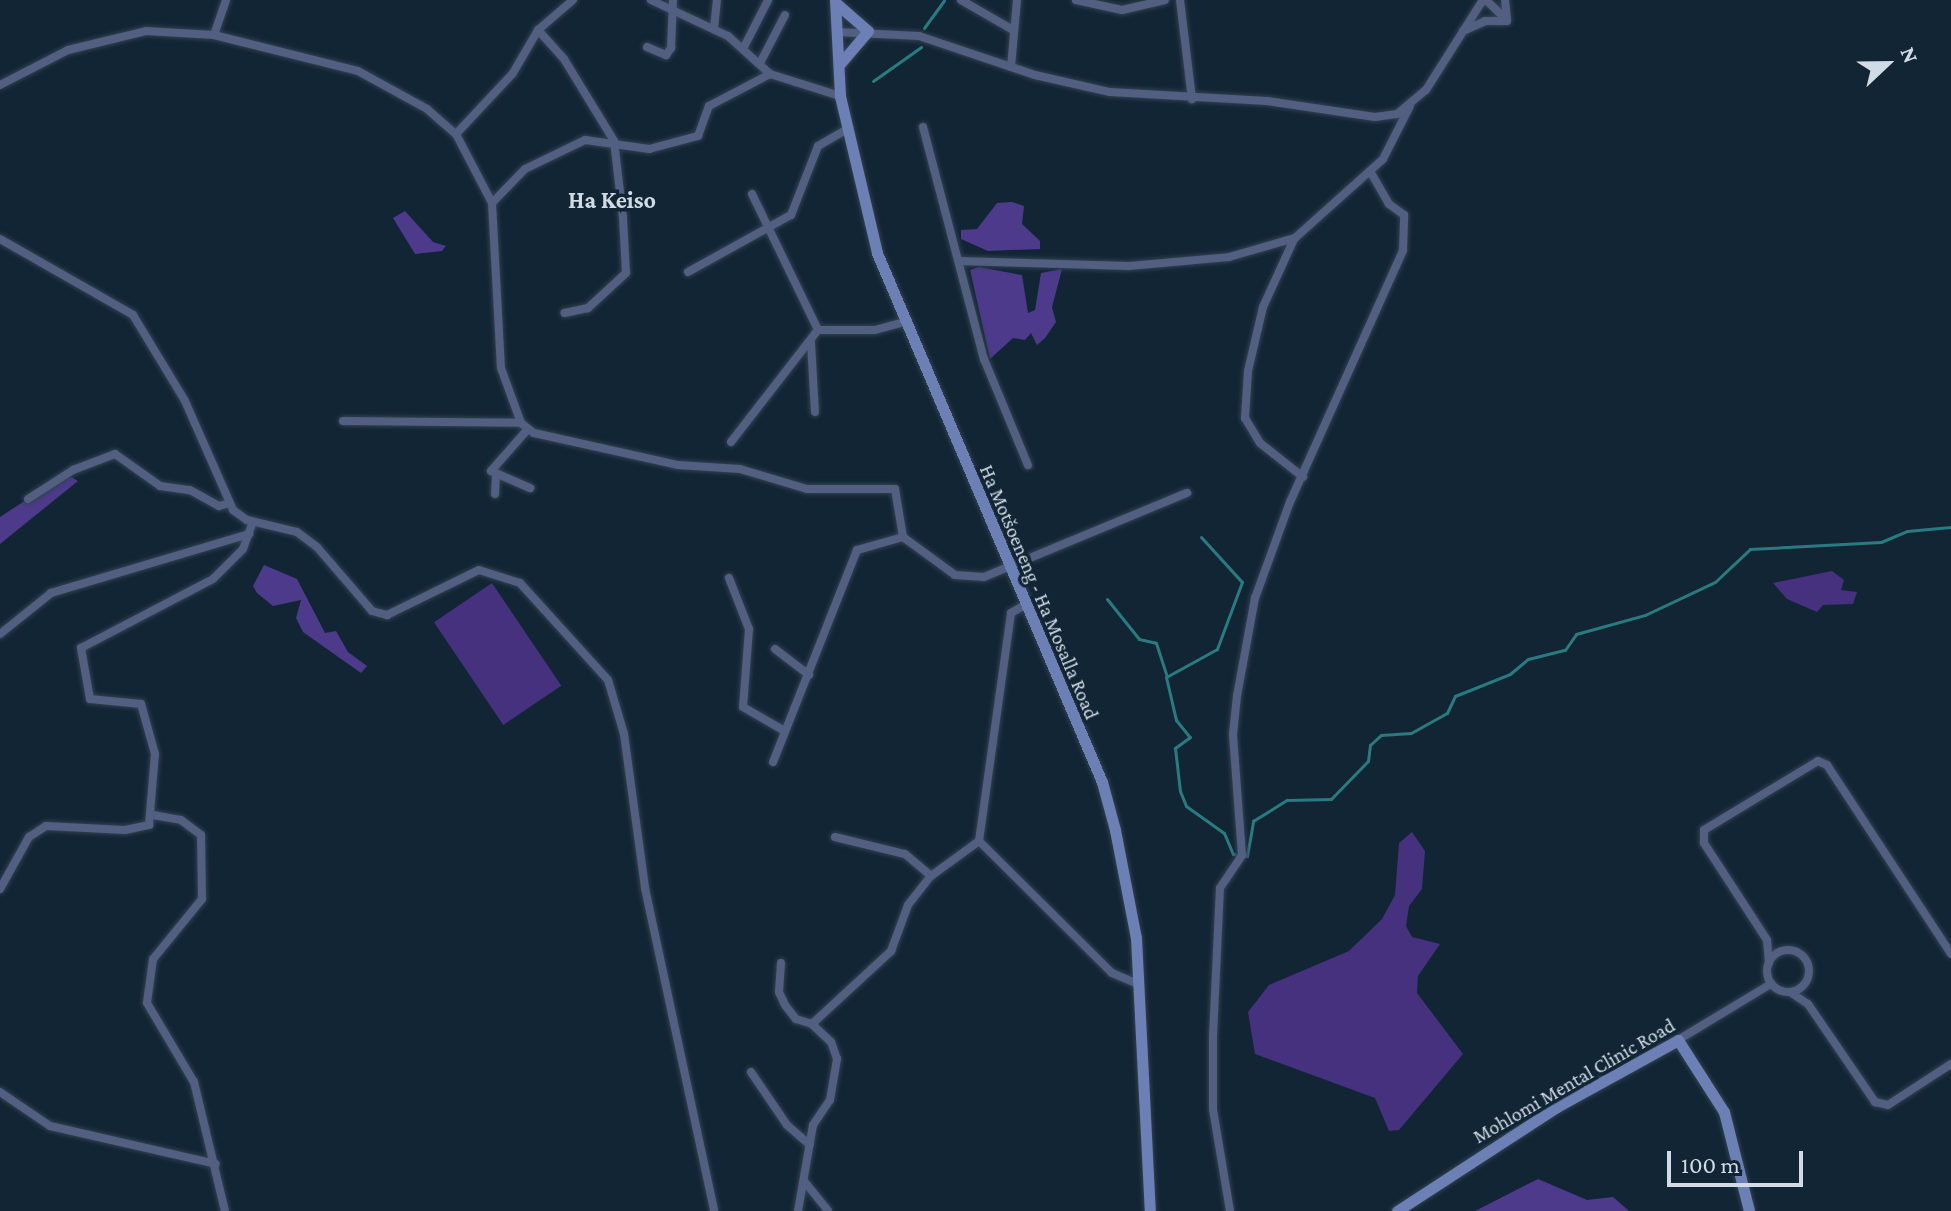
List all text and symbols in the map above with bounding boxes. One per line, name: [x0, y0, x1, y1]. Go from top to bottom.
north arrow: [1847, 24, 1927, 104]
text: N: [1895, 43, 1924, 66]
district label: Ha Keiso: [568, 186, 656, 214]
street label: Ha Motšoeneng - Ha Mosalla Road: [974, 461, 1104, 723]
street label: Mohlomi Mental Clinic Road: [1469, 1013, 1679, 1149]
scale bar: [1671, 1135, 1807, 1185]
text: 100 m: [1681, 1151, 1740, 1178]

